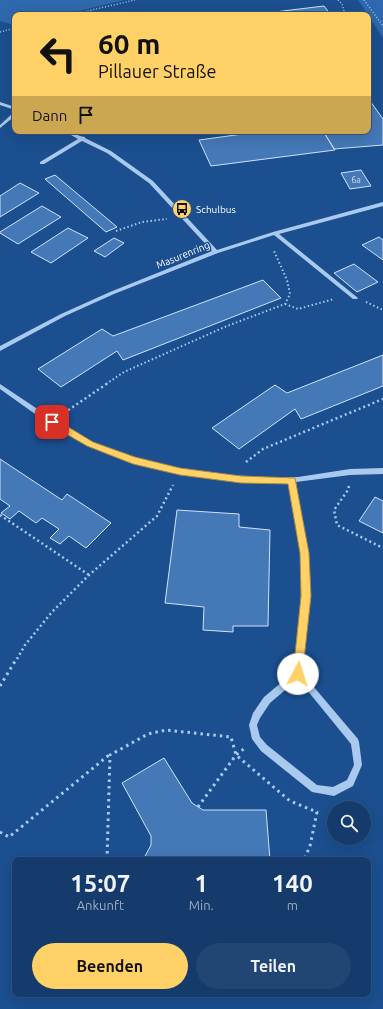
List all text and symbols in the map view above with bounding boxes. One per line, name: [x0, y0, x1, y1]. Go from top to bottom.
icon: left: [32, 28, 84, 80]
text: 60 m: [98, 28, 160, 59]
text: Pillauer Straße: [98, 61, 216, 81]
icon: arrive: [75, 104, 97, 126]
text: Dann: [32, 107, 67, 124]
house number: 6a: [351, 175, 361, 185]
bus stop icon: Schulbus: [171, 198, 193, 220]
place label: Schulbus: [196, 204, 236, 215]
street label: Masurenring: [155, 239, 211, 271]
pin: [35, 405, 69, 439]
icon: arrive: [41, 411, 63, 433]
position arrow: [277, 653, 319, 695]
map controls: [327, 801, 371, 845]
button: search: [327, 801, 371, 845]
text: 15:07: [70, 870, 130, 897]
text: 1: [194, 870, 208, 897]
text: 140: [272, 870, 313, 897]
text: Ankunft: [77, 898, 124, 912]
text: Min.: [189, 898, 214, 912]
text: m: [287, 898, 298, 912]
button: Beenden: [32, 943, 188, 989]
button: Teilen: [196, 943, 351, 989]

